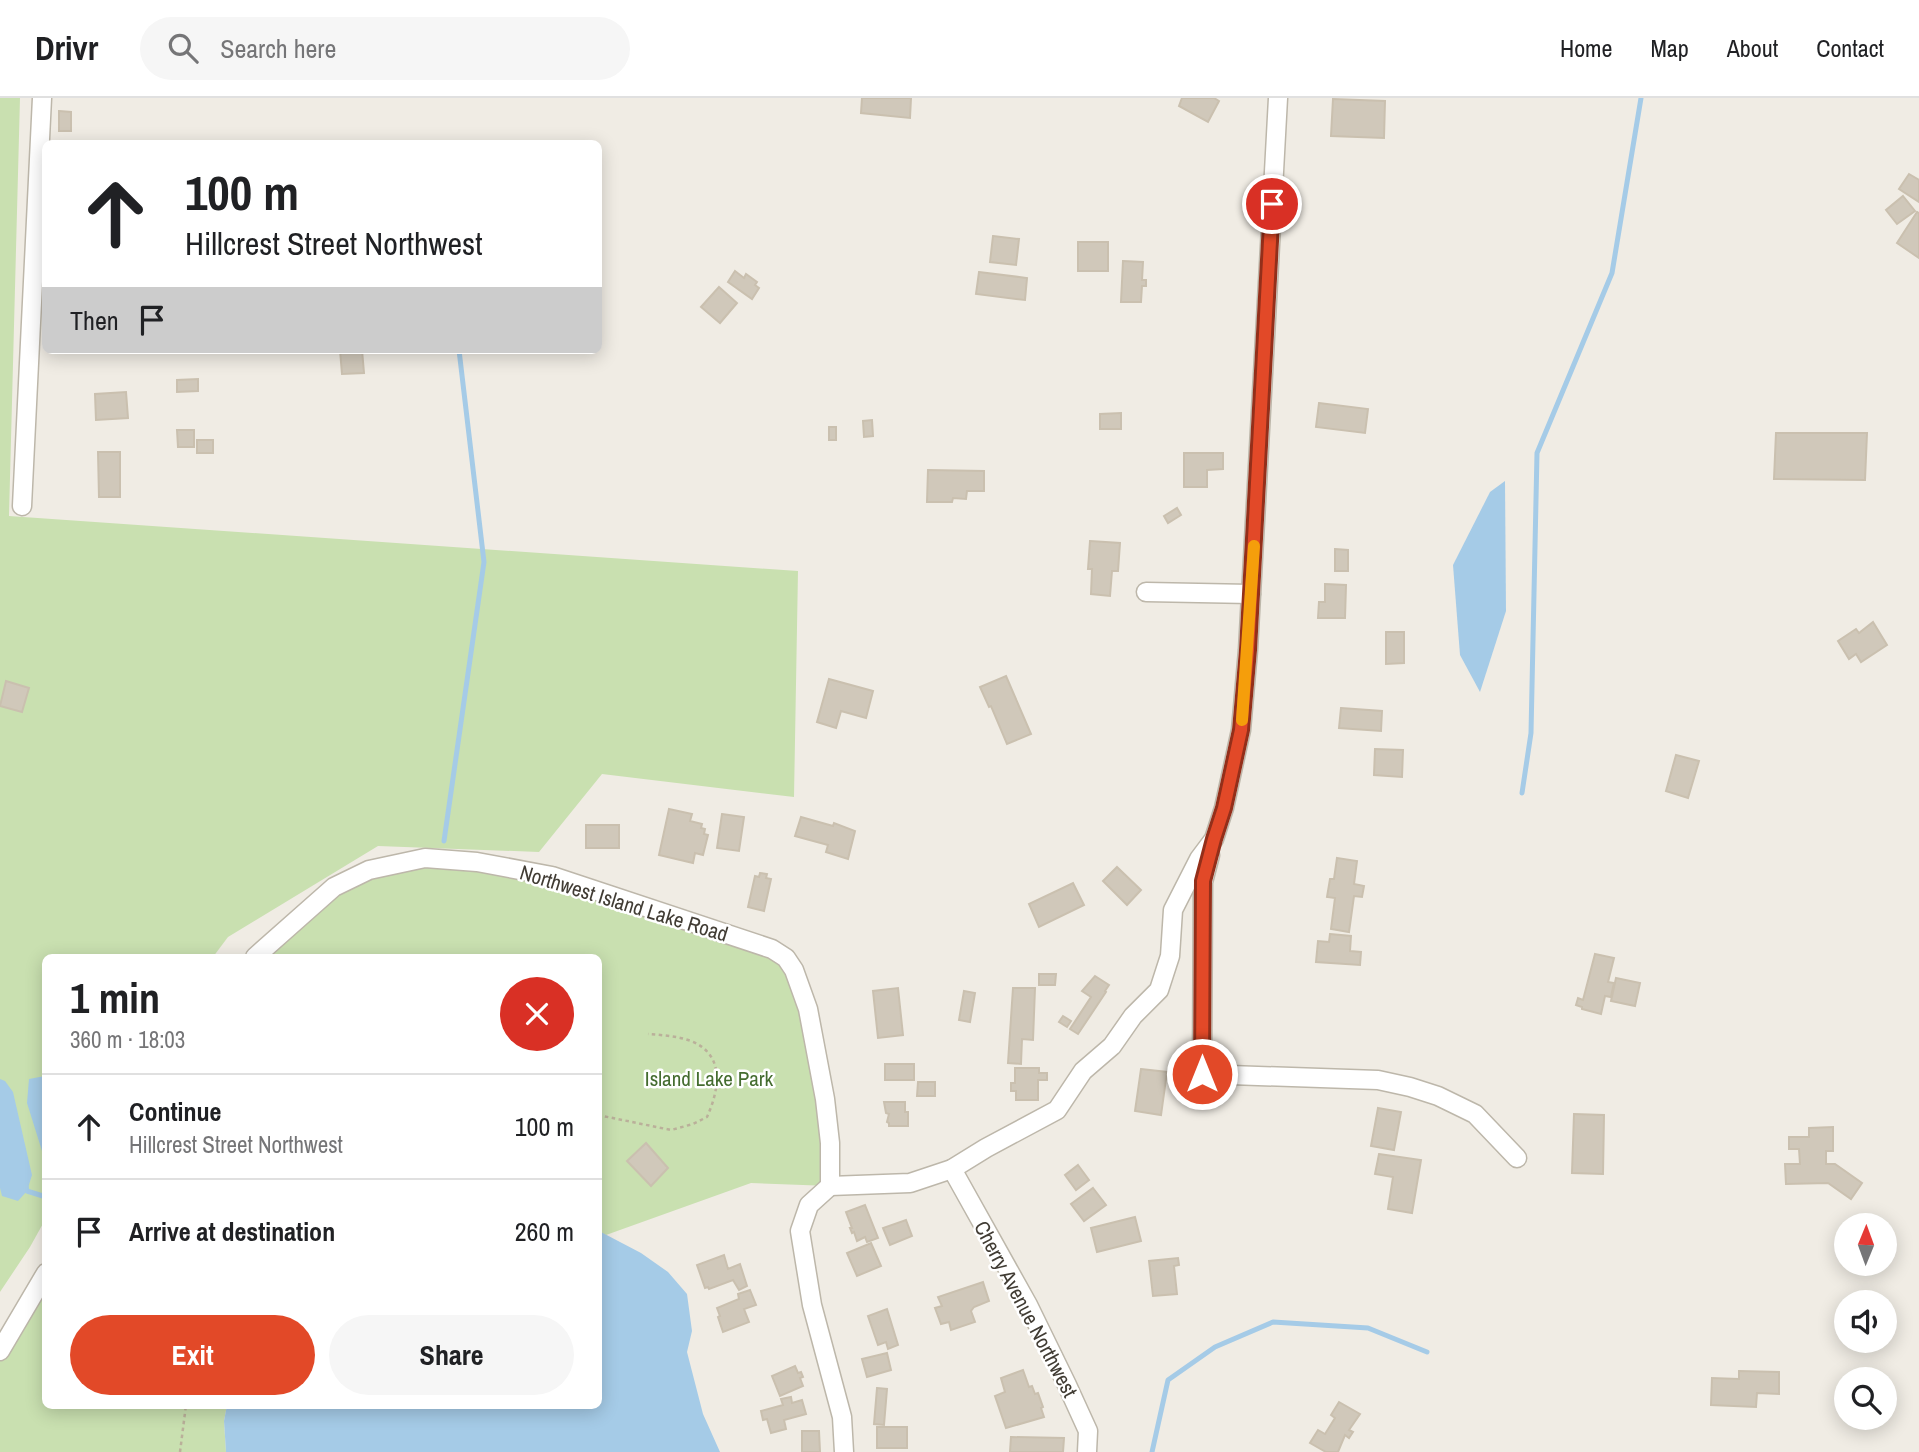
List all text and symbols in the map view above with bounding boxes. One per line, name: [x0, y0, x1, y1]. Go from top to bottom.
search box: [140, 17, 630, 80]
text: Drivr: [35, 26, 98, 70]
icon: search: [164, 29, 202, 67]
text: Search here: [220, 31, 336, 66]
text: Home: [1560, 32, 1612, 64]
text: Map: [1650, 32, 1689, 64]
text: About: [1727, 32, 1778, 64]
text: Contact: [1816, 32, 1884, 64]
text: 100 m: [185, 159, 299, 225]
icon: ahead: [70, 168, 161, 259]
pin: [1242, 174, 1302, 234]
icon: arrive: [1253, 185, 1291, 223]
text: Hillcrest Street Northwest: [185, 222, 482, 265]
icon: arrive: [133, 301, 171, 339]
text: Then: [70, 303, 119, 338]
street label: Northwest Island Lake Road: [516, 858, 732, 948]
text: 1 min: [70, 970, 160, 1026]
button: close: [500, 977, 574, 1051]
text: 360 m · 18:03: [70, 1024, 185, 1055]
position arrow: [1165, 1037, 1239, 1111]
park label: Island Lake Park: [645, 1064, 774, 1093]
text: Continue: [129, 1094, 221, 1129]
icon: ahead: [70, 1108, 108, 1146]
text: 100 m: [515, 1109, 574, 1144]
text: Hillcrest Street Northwest: [129, 1129, 343, 1160]
icon: arrive: [70, 1213, 108, 1251]
north arrow: [1834, 1213, 1897, 1276]
map controls: [1834, 1213, 1897, 1430]
text: Arrive at destination: [129, 1214, 335, 1249]
text: 260 m: [515, 1214, 574, 1249]
street label: Cherry Avenue Northwest: [967, 1216, 1085, 1402]
button: sound: [1834, 1290, 1897, 1353]
button: Exit: [70, 1315, 315, 1395]
button: Share: [329, 1315, 574, 1395]
button: search: [1834, 1367, 1897, 1430]

